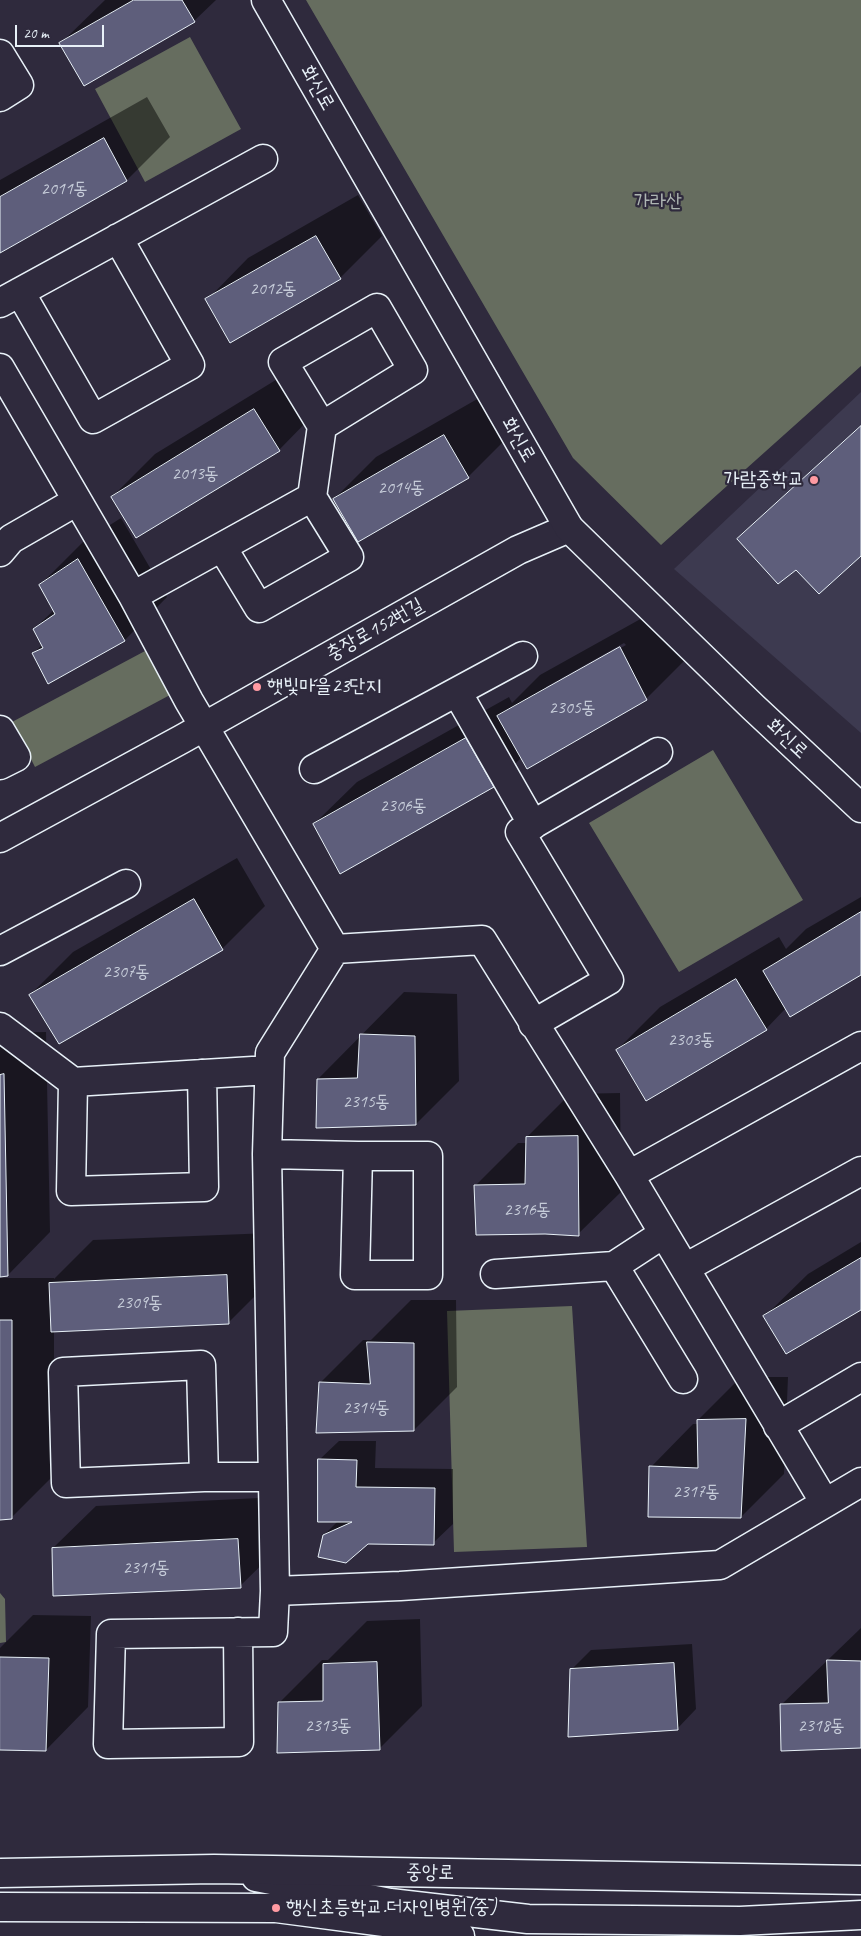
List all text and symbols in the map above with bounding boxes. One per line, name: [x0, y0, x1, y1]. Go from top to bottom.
scale bar: [18, 15, 106, 47]
text: 20 m: [23, 24, 49, 43]
street label: 화신로: [295, 61, 339, 115]
house number: 2011동: [41, 178, 87, 200]
park label: 가라산: [634, 190, 682, 214]
house number: 2012동: [250, 278, 296, 300]
street label: 화신로: [496, 413, 540, 467]
house number: 2013동: [172, 463, 218, 485]
place label: 가람중학교: [724, 468, 804, 492]
marker: 가람중학교: [808, 474, 820, 486]
house number: 2014동: [378, 477, 424, 499]
street label: 충장로152번길: [322, 593, 428, 667]
place label: 햇빛마을23단지: [267, 675, 382, 699]
marker: 햇빛마을23단지: [251, 681, 263, 693]
house number: 2305동: [549, 697, 595, 719]
street label: 화신로: [761, 714, 813, 764]
house number: 2306동: [380, 795, 426, 817]
house number: 2307동: [103, 961, 149, 983]
house number: 2303동: [668, 1029, 714, 1051]
house number: 2315동: [343, 1091, 389, 1113]
house number: 2316동: [504, 1199, 550, 1221]
house number: 2309동: [116, 1292, 162, 1314]
house number: 2314동: [343, 1397, 389, 1419]
house number: 2317동: [673, 1481, 719, 1503]
house number: 2311동: [123, 1557, 169, 1579]
house number: 2313동: [305, 1715, 351, 1737]
house number: 2318동: [798, 1715, 844, 1737]
street label: 중앙로: [406, 1861, 454, 1885]
place label: 행신초등학교.더자인병원(중): [286, 1896, 496, 1920]
marker: 행신초등학교.더자인병원(중): [270, 1902, 282, 1914]

